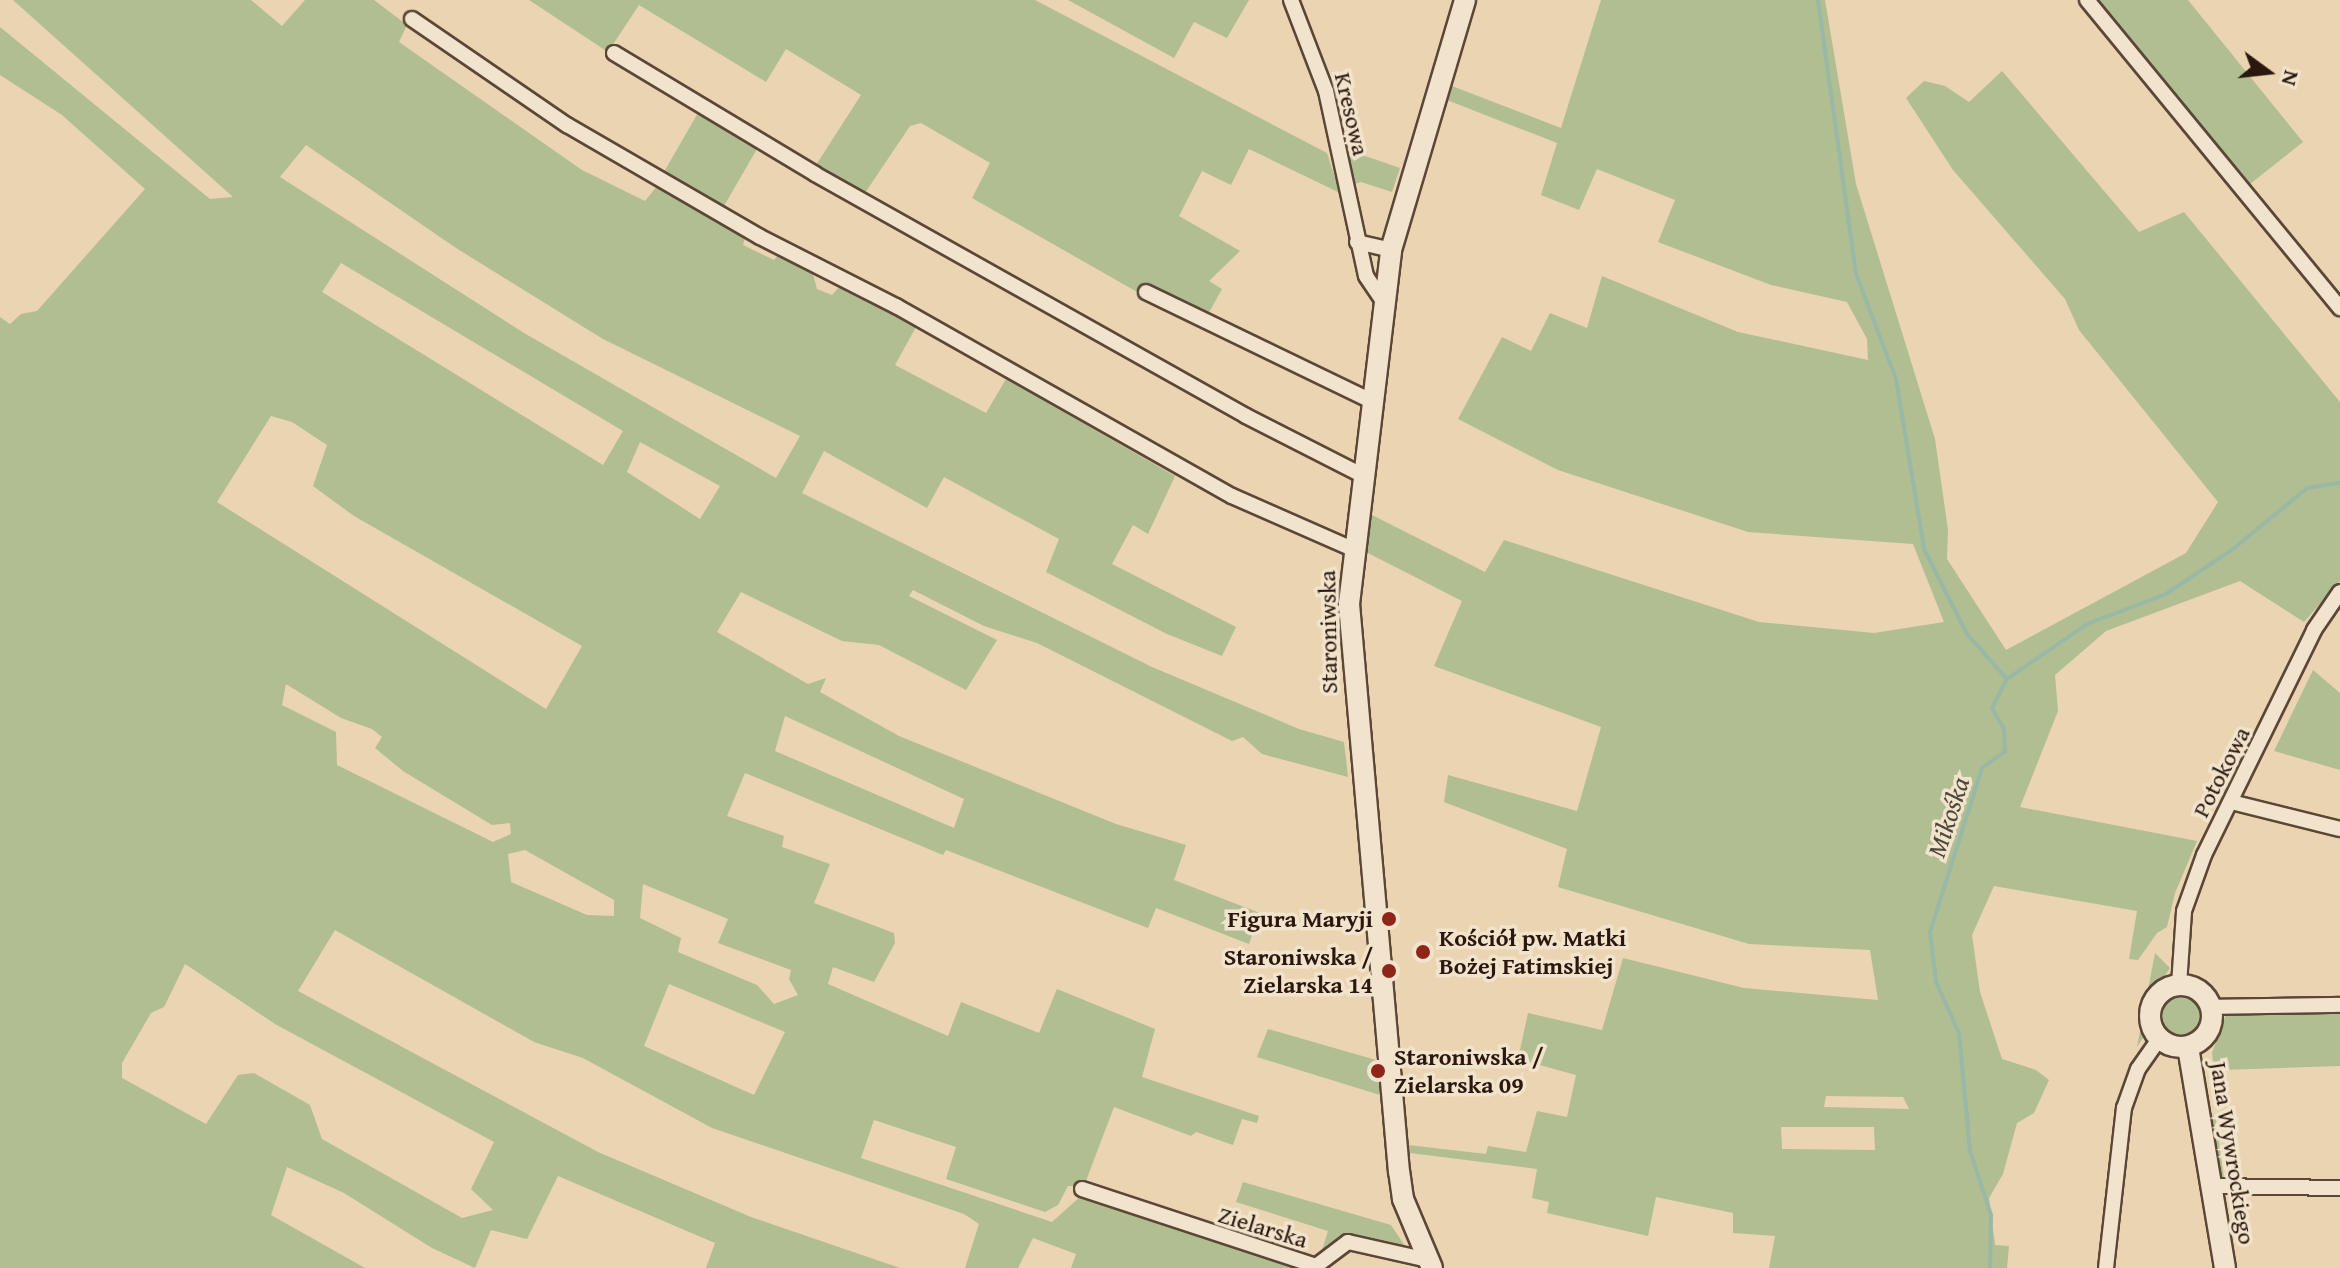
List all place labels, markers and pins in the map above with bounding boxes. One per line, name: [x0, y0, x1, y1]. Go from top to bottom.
place label: Figura Maryji: [1227, 905, 1373, 933]
marker: Figura Maryji: [1380, 910, 1398, 928]
place label: Kościół pw. Matki Bożej Fatimskiej: [1439, 924, 1626, 980]
place label: Staroniwska / Zielarska 14: [1224, 943, 1373, 999]
marker: Kościół pw. Matki Bożej Fatimskiej: [1414, 943, 1432, 961]
marker: Staroniwska / Zielarska 14: [1380, 962, 1398, 980]
place label: Staroniwska / Zielarska 09: [1394, 1043, 1543, 1099]
marker: Staroniwska / Zielarska 09: [1369, 1062, 1387, 1080]

